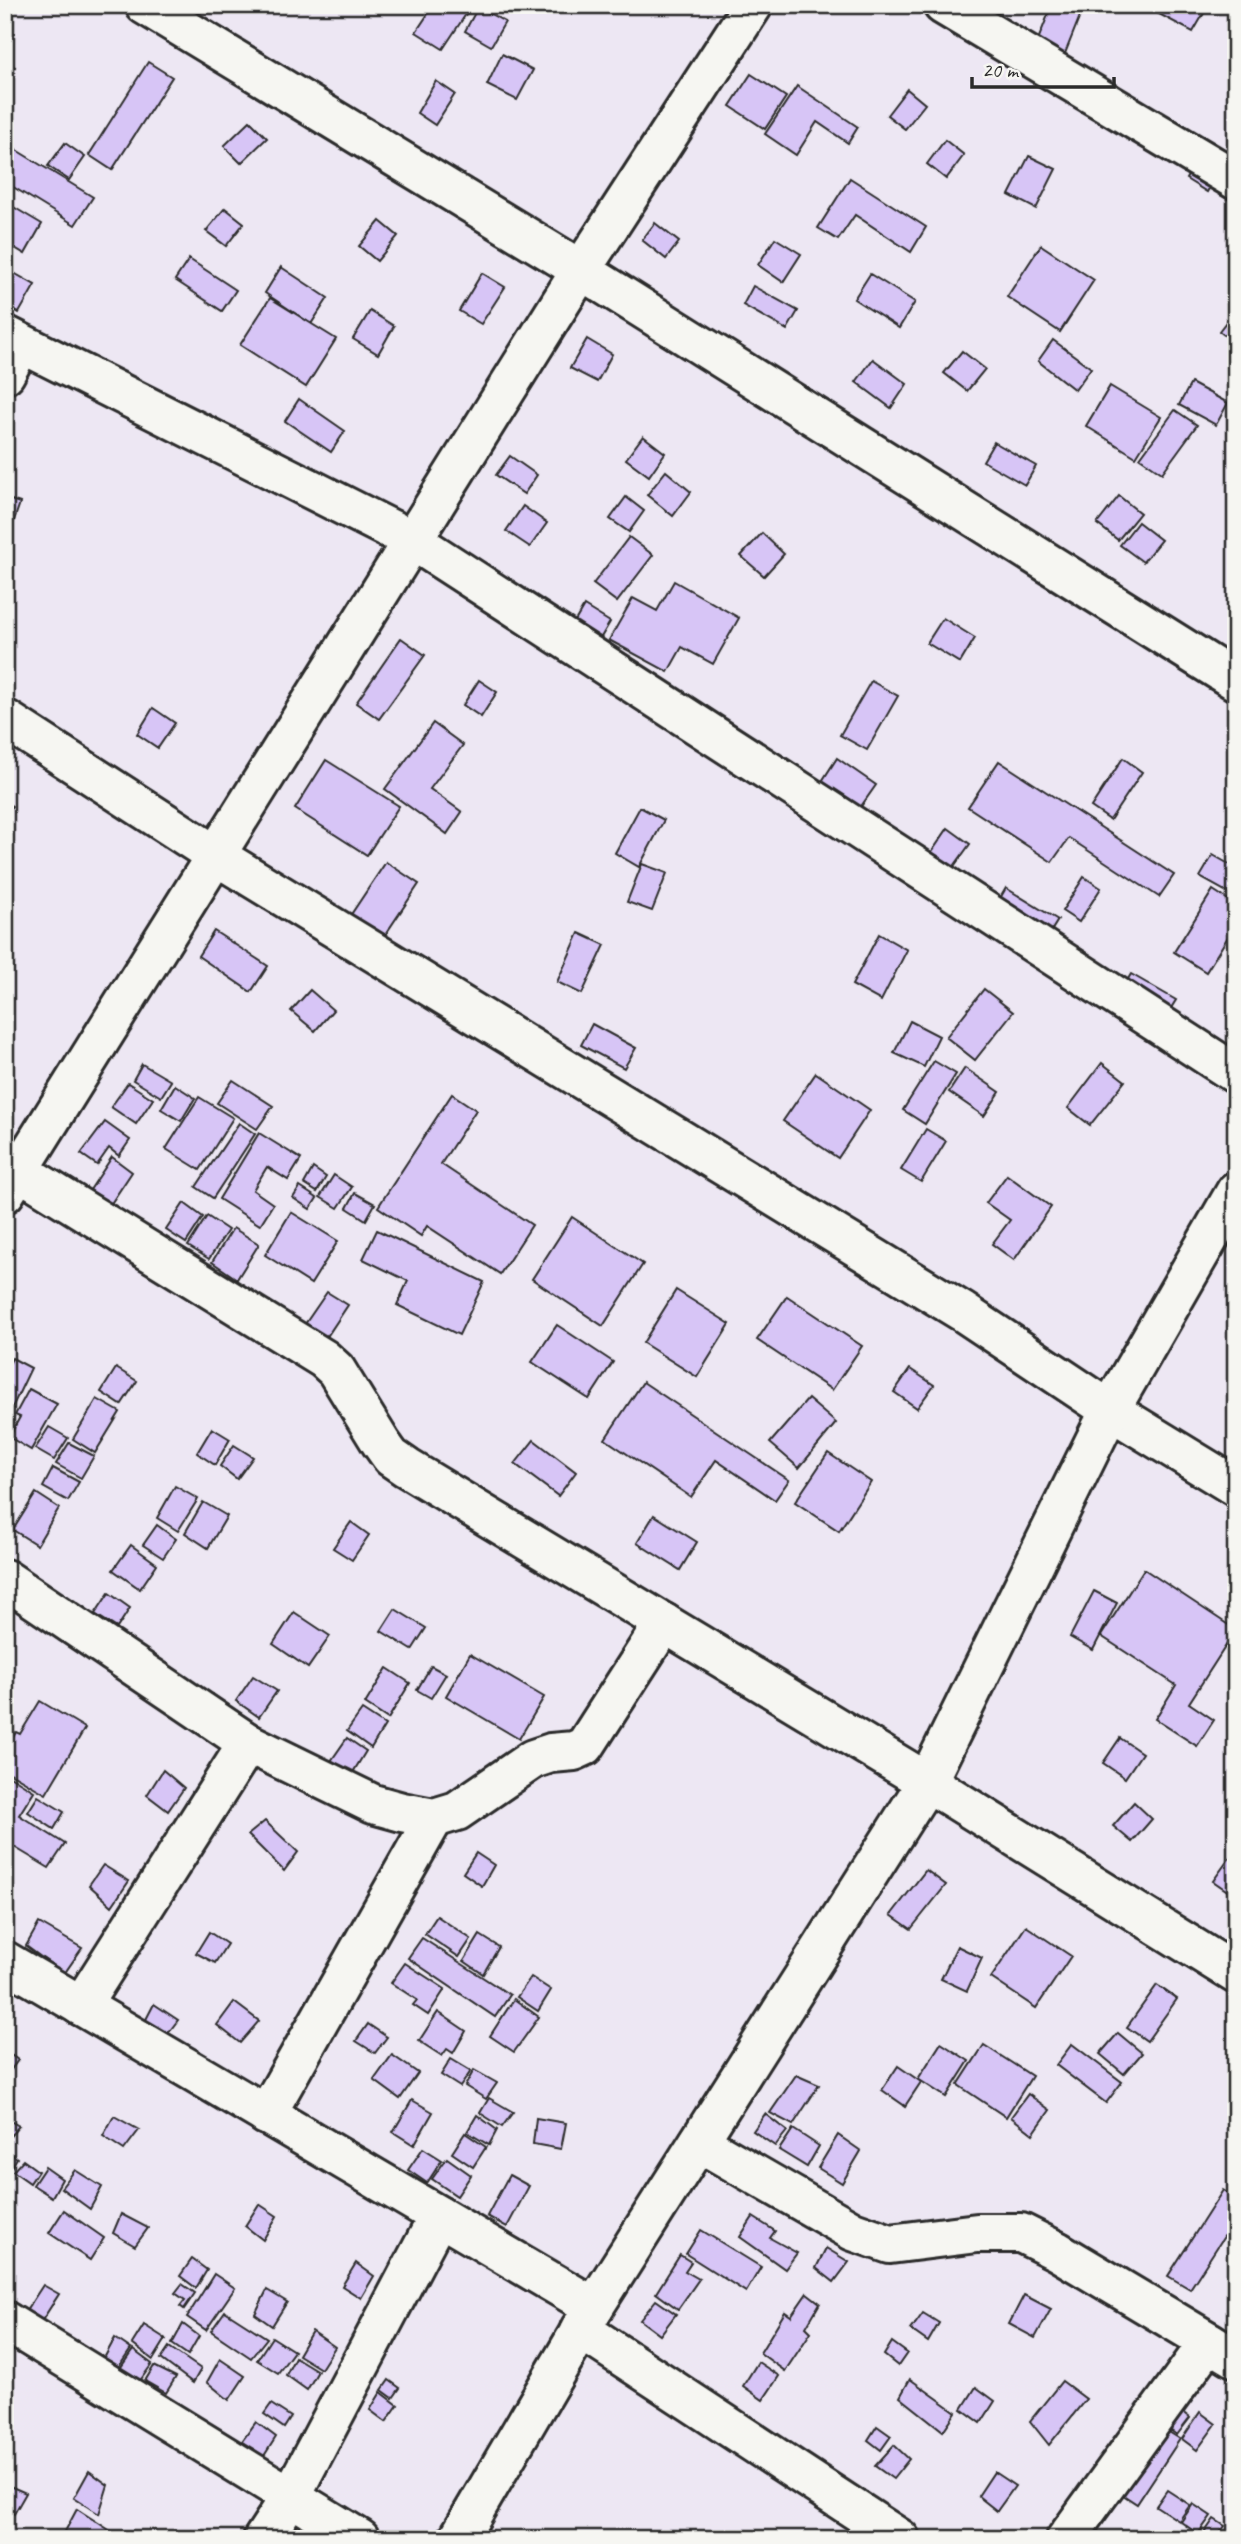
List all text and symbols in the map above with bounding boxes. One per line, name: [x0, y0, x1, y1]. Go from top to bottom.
scale bar: [972, 46, 1113, 90]
text: 20 m: [982, 57, 1020, 83]

